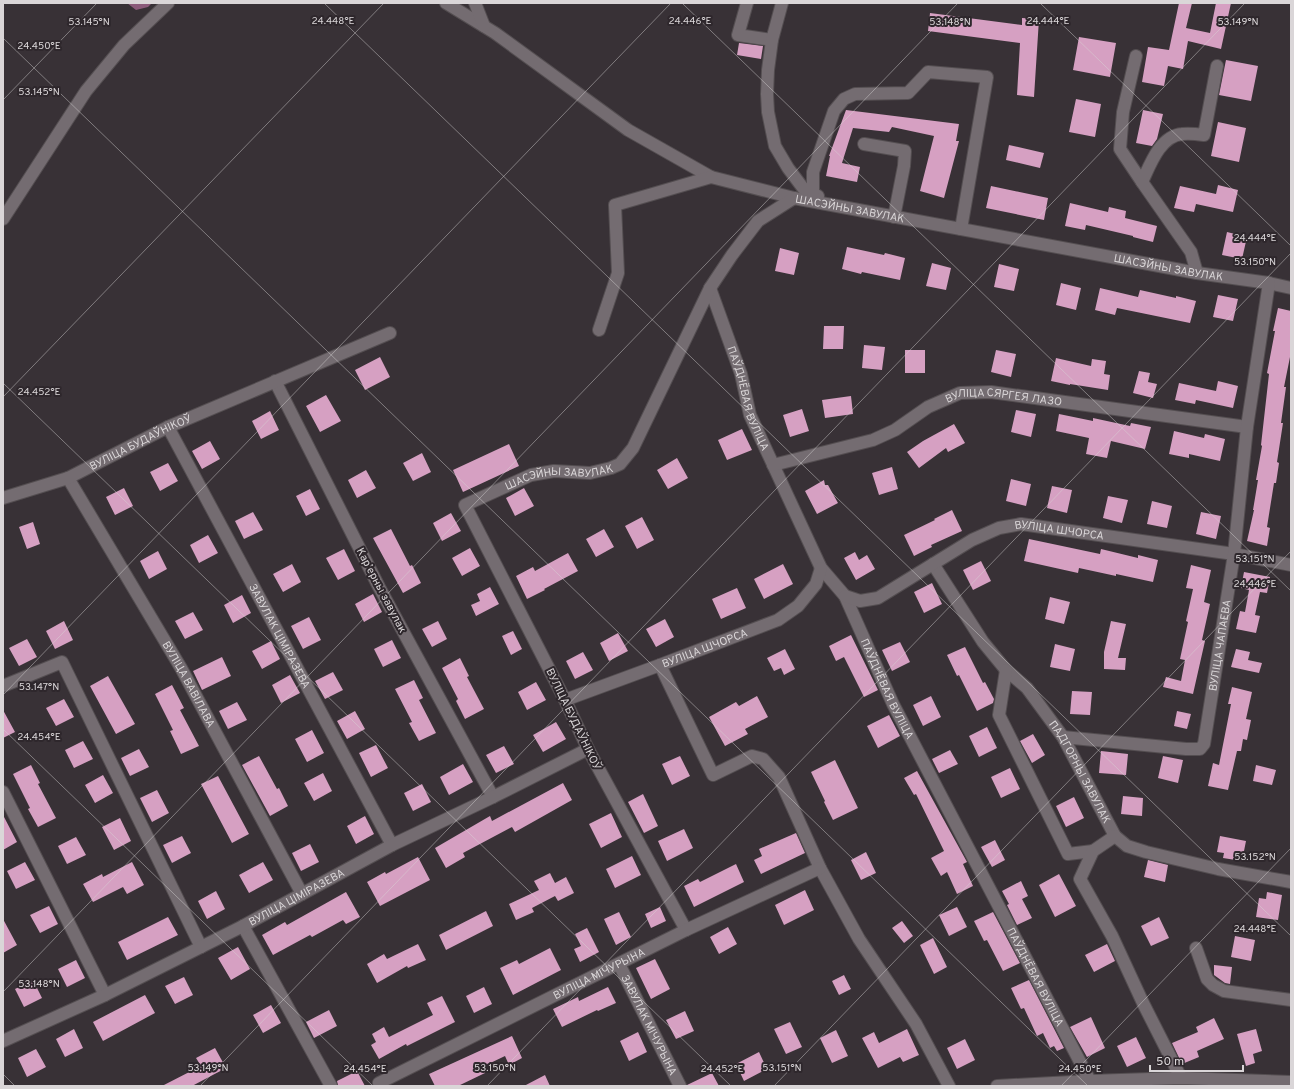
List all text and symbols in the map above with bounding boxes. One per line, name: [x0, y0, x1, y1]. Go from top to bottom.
text: 24.448°E: [311, 15, 355, 28]
text: 24.446°E: [669, 15, 711, 28]
text: 24.444°E: [1026, 15, 1070, 28]
text: 53.145°N: [68, 16, 110, 29]
text: 53.148°N: [929, 16, 971, 29]
text: 53.149°N: [1217, 16, 1259, 29]
text: 24.450°E: [17, 40, 61, 53]
text: 53.145°N: [18, 86, 60, 99]
street label: ШАСЭЙНЫ ЗАВУЛАК: [794, 192, 906, 226]
text: 24.444°E: [1233, 232, 1277, 245]
street label: ШАСЭЙНЫ ЗАВУЛАК: [1113, 252, 1224, 285]
text: 53.150°N: [1234, 256, 1276, 269]
street label: ПАЎДНЁВАЯ ВУЛІЦА: [724, 344, 772, 453]
text: 24.452°E: [17, 386, 61, 399]
street label: ВУЛІЦА СЯРГЕЯ ЛАЗО: [943, 386, 1063, 410]
street label: ВУЛІЦА БУДАЎНІКОЎ: [88, 411, 194, 474]
street label: ШАСЭЙНЫ ЗАВУЛАК: [503, 462, 615, 494]
street label: ВУЛІЦА ШЧОРСА: [1013, 518, 1105, 544]
street label: Карʼерны завулак: [353, 546, 409, 635]
text: 53.151°N: [1235, 553, 1275, 566]
text: 24.446°E: [1234, 578, 1276, 591]
street label: ЗАВУЛАК ЦІМІРАЗЕВА: [245, 581, 313, 691]
street label: ВУЛІЦА ЧАПАЕВА: [1206, 599, 1235, 692]
street label: ВУЛІЦА ШЧОРСА: [660, 626, 750, 672]
street label: ПАЎДНЁВАЯ ВУЛІЦА: [857, 637, 916, 742]
street label: ВУЛІЦА ВАВІЛАВА: [159, 639, 218, 730]
street label: ВУЛІЦА БУДАЎНІКОЎ: [542, 666, 605, 773]
text: 53.147°N: [19, 681, 59, 694]
street label: ПАДГОРНЫ ЗАВУЛАК: [1045, 718, 1113, 826]
text: 24.454°E: [17, 731, 61, 744]
text: 53.152°N: [1234, 851, 1276, 864]
street label: ВУЛІЦА ЦІМІРАЗЕВА: [247, 866, 347, 930]
text: 24.448°E: [1233, 923, 1277, 936]
street label: ПАЎДНЁВАЯ ВУЛІЦА: [1003, 926, 1066, 1029]
street label: ВУЛІЦА МІЧУРЫНА: [551, 945, 648, 1003]
street label: ЗАВУЛАК МІЧУРЫНА: [617, 972, 680, 1078]
text: 53.148°N: [18, 978, 60, 991]
scale bar: [1150, 1047, 1243, 1073]
text: 50 m: [1156, 1054, 1184, 1070]
text: 53.149°N: [187, 1062, 229, 1075]
text: 53.150°N: [474, 1062, 516, 1075]
text: 53.151°N: [762, 1062, 802, 1075]
text: 24.454°E: [343, 1063, 387, 1076]
text: 24.452°E: [700, 1063, 744, 1076]
text: 24.450°E: [1058, 1063, 1102, 1076]

